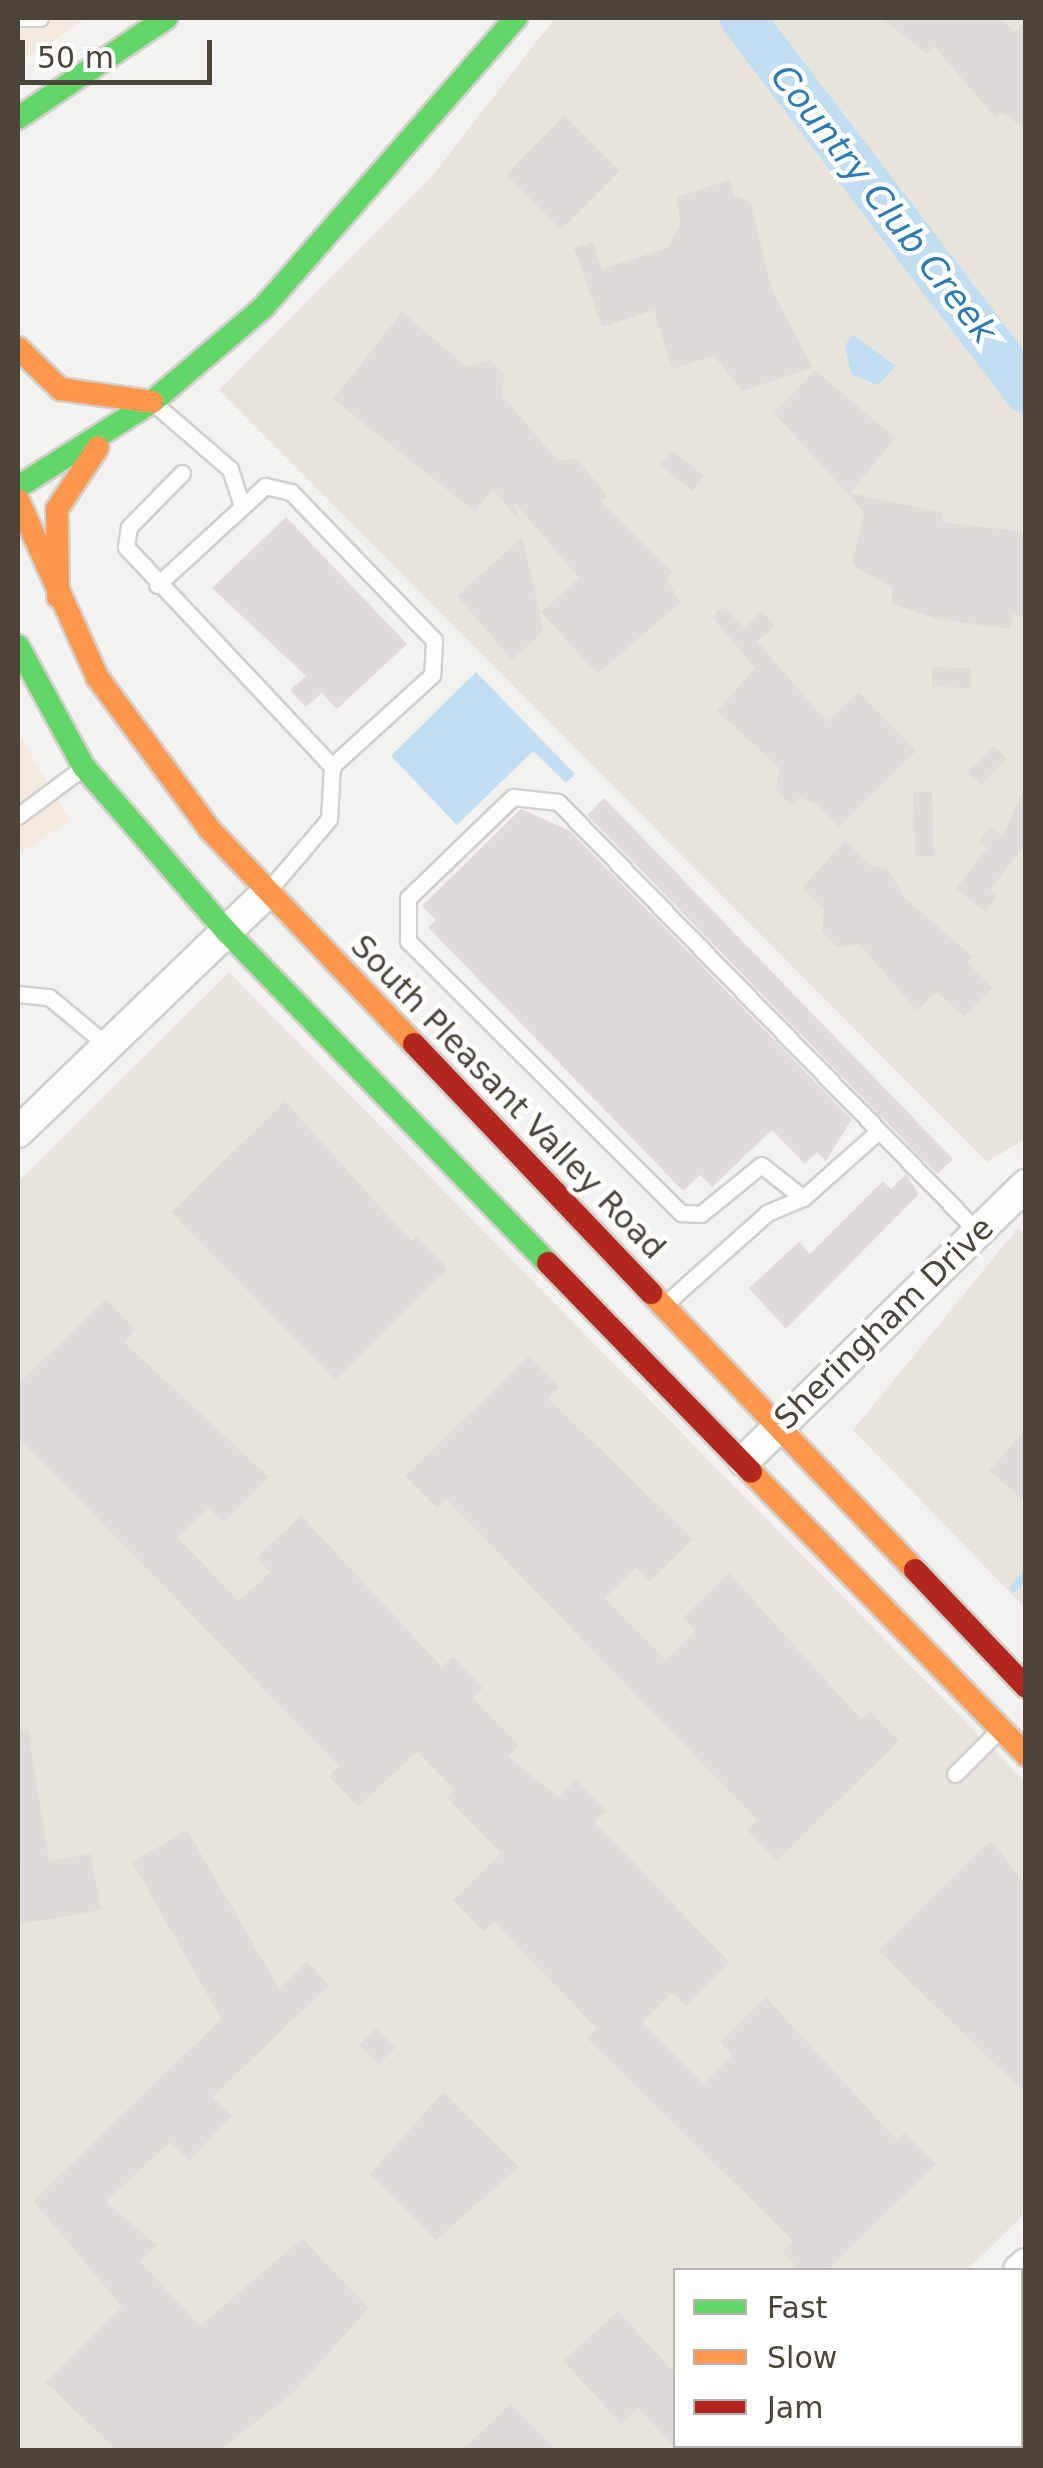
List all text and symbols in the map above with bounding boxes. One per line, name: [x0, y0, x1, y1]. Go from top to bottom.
scale bar: [25, 20, 218, 82]
text: 50 m: [37, 40, 114, 75]
water label: Country Club Creek: [762, 56, 1006, 352]
street label: South Pleasant Valley Road: [343, 927, 673, 1267]
street label: Sheringham Drive: [767, 1209, 1001, 1437]
legend: [673, 2268, 1023, 2448]
text: Fast: [767, 2290, 827, 2325]
text: Slow: [767, 2340, 837, 2375]
text: Jam: [767, 2390, 823, 2425]

